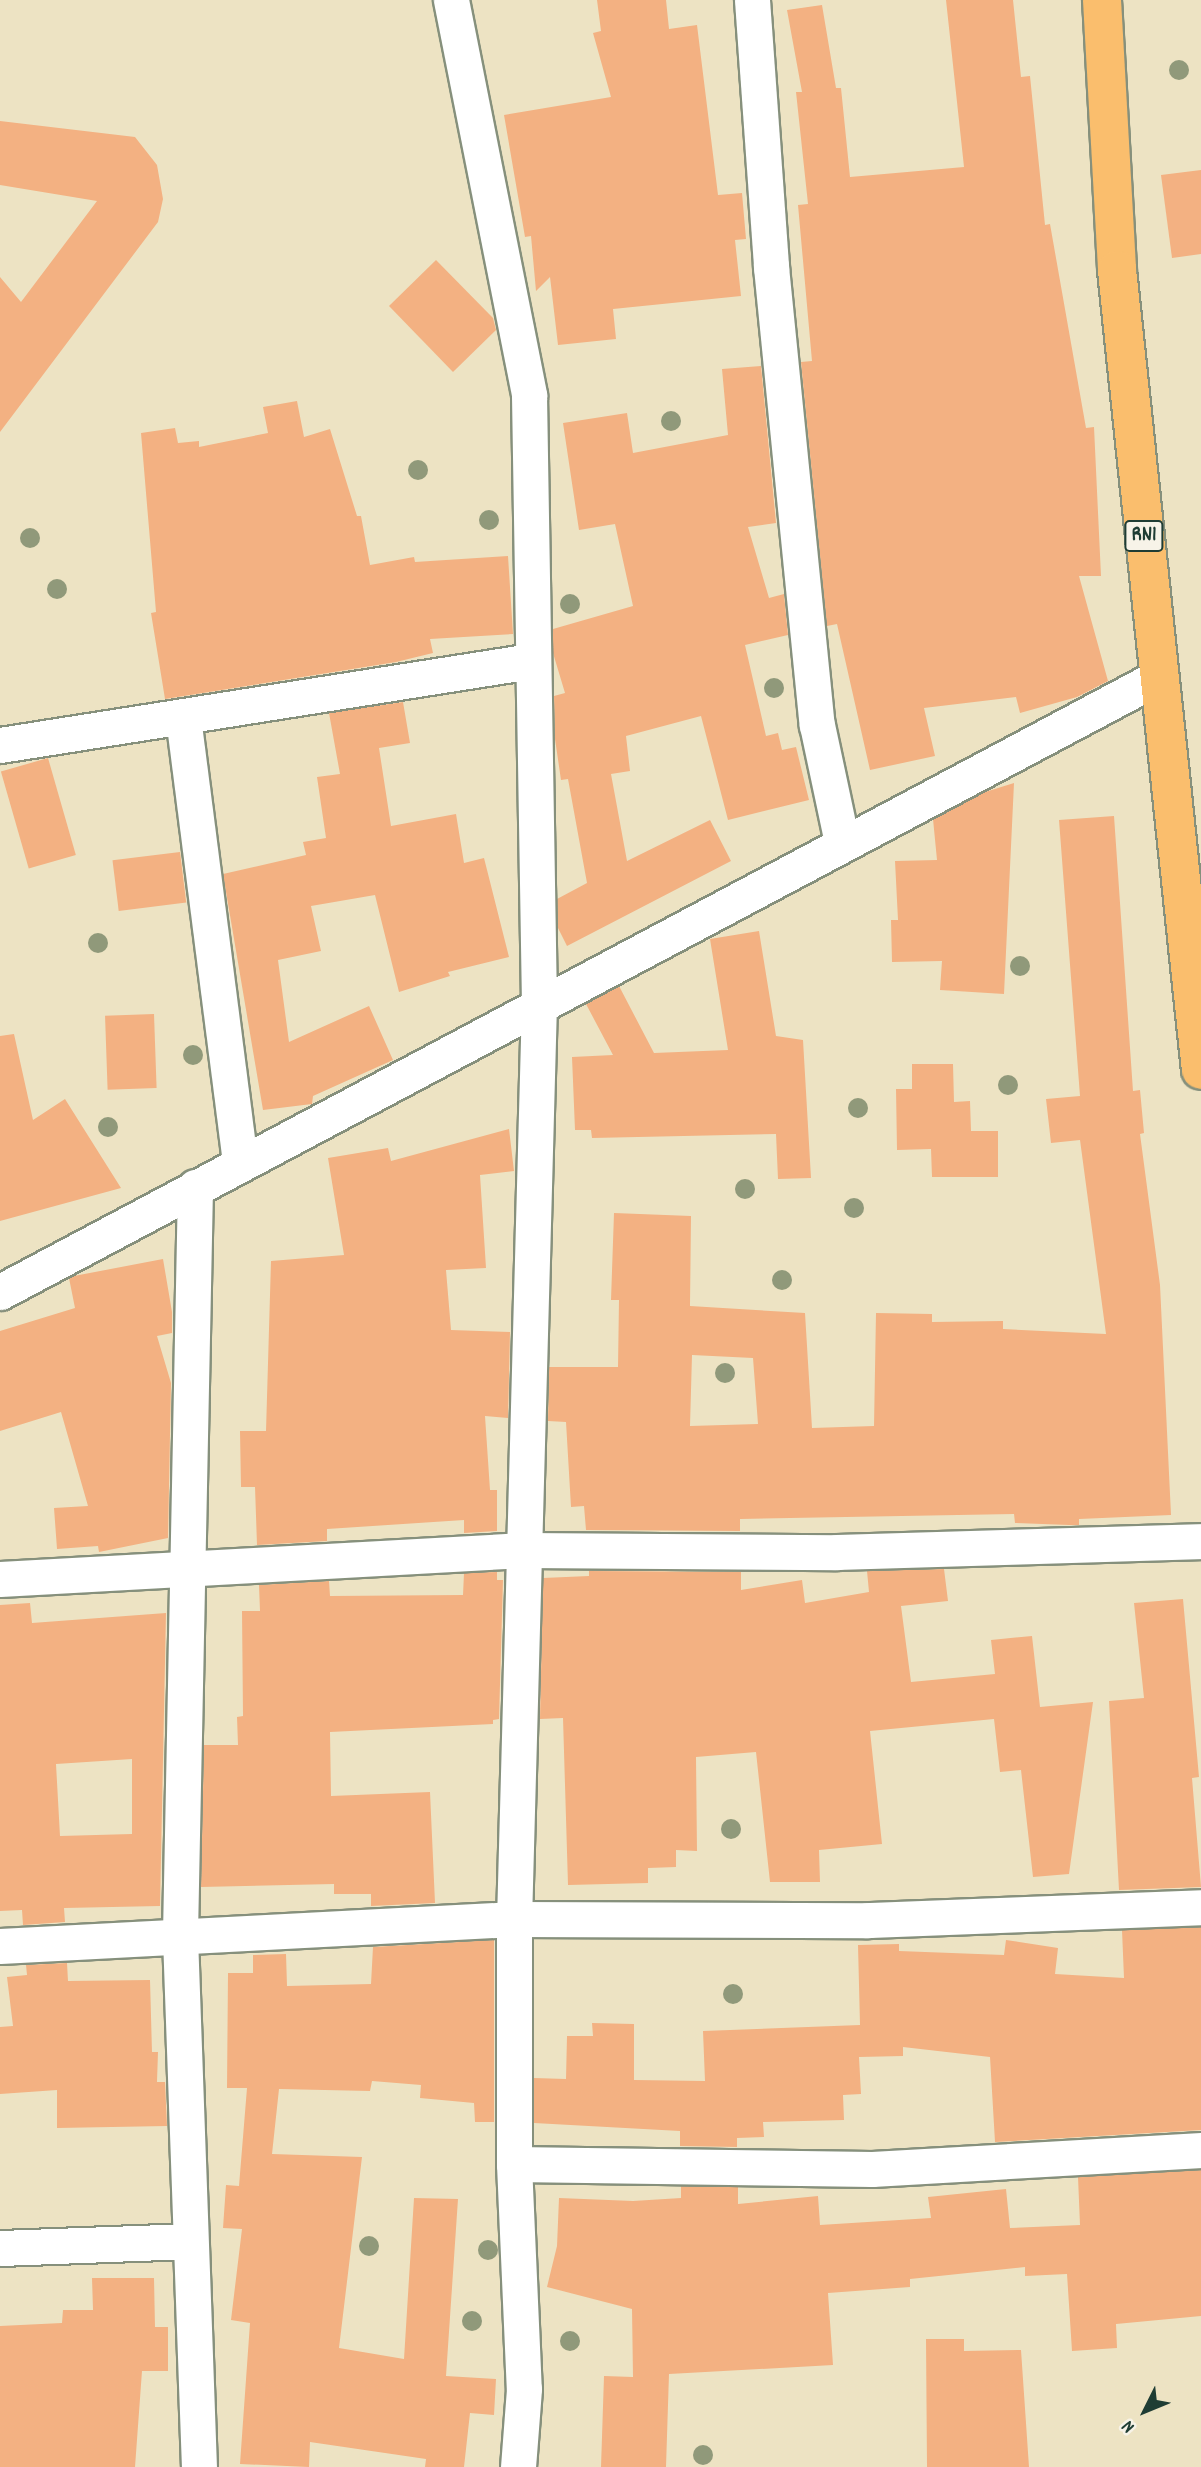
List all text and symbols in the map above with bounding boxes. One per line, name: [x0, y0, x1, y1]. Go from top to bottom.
road number: RN1: [1123, 518, 1165, 554]
north arrow: [1110, 2376, 1180, 2446]
text: N: [1116, 2413, 1142, 2438]

